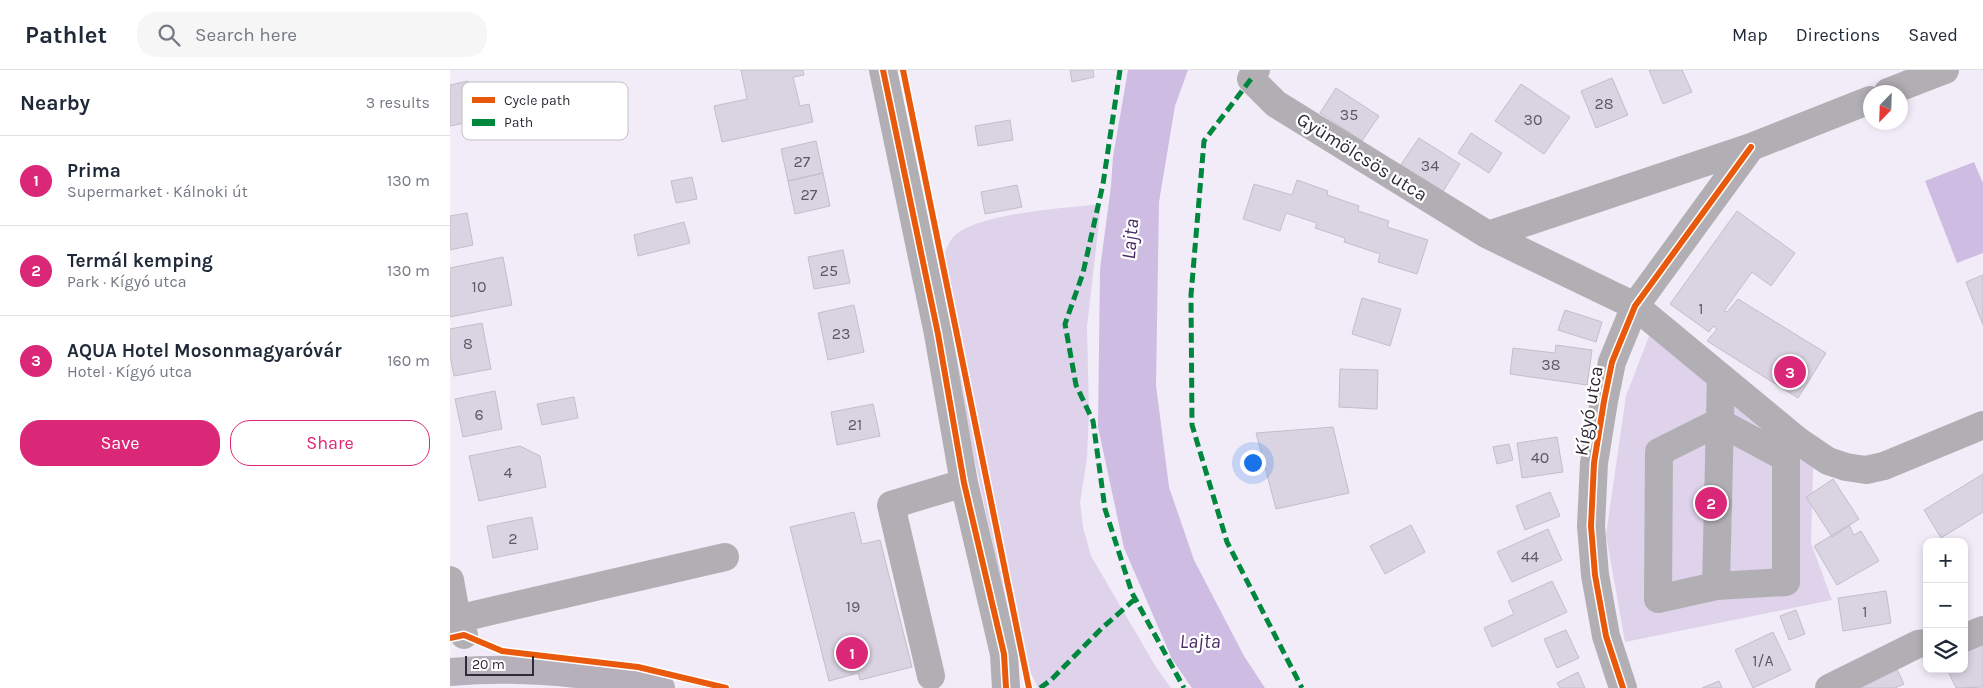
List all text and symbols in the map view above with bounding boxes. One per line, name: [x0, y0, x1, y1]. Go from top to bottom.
search box: [137, 12, 487, 57]
text: Pathlet: [25, 21, 107, 49]
icon: search: [155, 21, 183, 49]
text: Search here: [195, 24, 297, 46]
text: Map: [1732, 24, 1768, 46]
text: Directions: [1796, 24, 1880, 46]
text: Saved: [1908, 24, 1958, 46]
legend: [462, 82, 628, 140]
north arrow: [1863, 85, 1908, 130]
text: Nearby: [20, 91, 90, 115]
text: Cycle path: [504, 92, 570, 109]
text: 3 results: [366, 93, 430, 112]
house number: 28: [1594, 94, 1614, 113]
house number: 35: [1340, 105, 1358, 124]
street label: Gyümölcsös utca: [1293, 108, 1431, 206]
house number: 30: [1524, 110, 1542, 129]
text: Path: [504, 114, 533, 131]
house number: 27: [794, 152, 811, 171]
house number: 34: [1421, 156, 1439, 175]
text: Prima: [67, 160, 121, 182]
text: 1: [33, 171, 39, 190]
text: 130 m: [387, 171, 430, 190]
text: Supermarket · Kálnoki út: [67, 182, 248, 201]
house number: 27: [801, 185, 818, 204]
water label: Lajta: [1117, 218, 1143, 260]
text: Termál kemping: [67, 250, 213, 272]
text: 2: [31, 261, 41, 280]
text: 130 m: [387, 261, 430, 280]
house number: 25: [820, 261, 838, 280]
text: Park · Kígyó utca: [67, 272, 186, 291]
house number: 10: [472, 277, 486, 296]
house number: 1: [1698, 299, 1704, 318]
house number: 23: [832, 324, 850, 343]
house number: 8: [463, 334, 473, 353]
text: AQUA Hotel Mosonmagyaróvár: [67, 340, 342, 362]
text: 3: [31, 351, 41, 370]
text: 160 m: [387, 351, 430, 370]
pin: 3: [1774, 353, 1806, 391]
house number: 38: [1541, 355, 1561, 374]
text: Hotel · Kígyó utca: [67, 362, 192, 381]
street label: Kígyó utca: [1570, 364, 1608, 458]
house number: 6: [474, 405, 484, 424]
house number: 21: [848, 415, 862, 434]
button: Save: [20, 420, 220, 466]
button: Share: [230, 420, 430, 466]
house number: 40: [1531, 448, 1549, 467]
your location: [1240, 450, 1266, 476]
house number: 4: [504, 463, 513, 482]
pin: 2: [1695, 484, 1727, 522]
house number: 2: [508, 529, 518, 548]
map controls: [1923, 538, 1968, 673]
button: +: [1923, 538, 1968, 583]
house number: 44: [1521, 547, 1539, 566]
button: −: [1923, 583, 1968, 628]
house number: 19: [846, 597, 860, 616]
house number: 1: [1862, 602, 1868, 621]
button: layers: [1923, 628, 1968, 673]
water label: Lajta: [1180, 630, 1221, 653]
pin: 1: [836, 634, 868, 672]
house number: 1/A: [1752, 651, 1774, 670]
scale bar: [465, 653, 534, 676]
text: 20 m: [472, 656, 505, 673]

